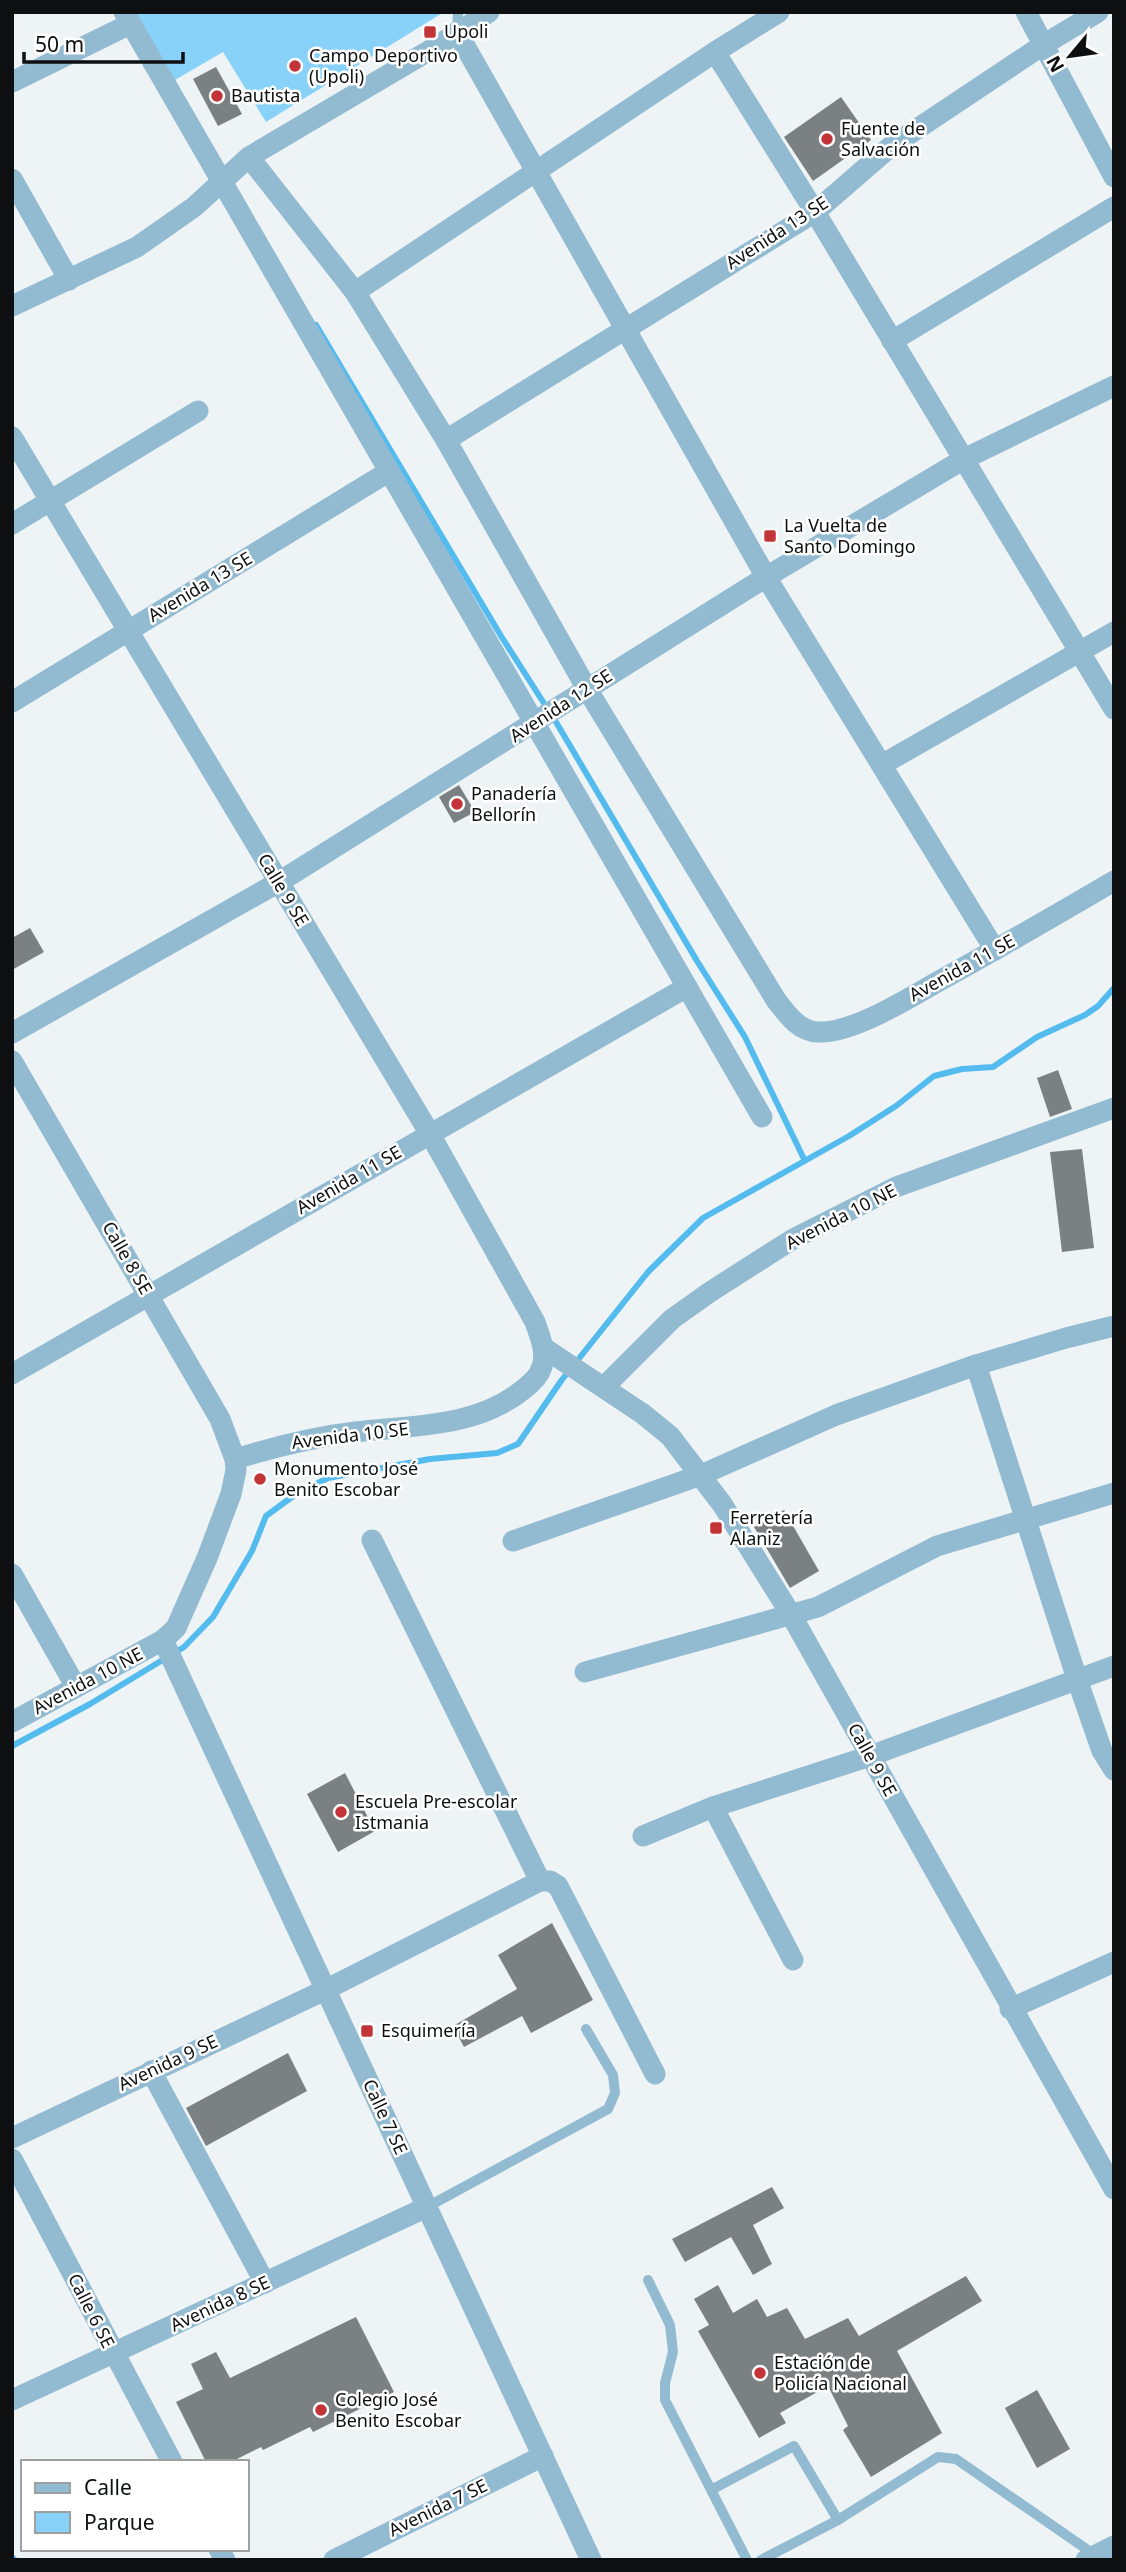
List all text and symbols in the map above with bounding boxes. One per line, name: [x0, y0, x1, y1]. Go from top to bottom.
place label: Upoli: [444, 19, 488, 43]
scale bar: [24, 21, 184, 65]
north arrow: [1035, 21, 1105, 91]
marker: Upoli: [422, 24, 438, 40]
text: 50 m: [35, 30, 84, 58]
place label: Campo Deportivo (Upoli): [309, 43, 458, 88]
text: N: [1040, 51, 1070, 77]
marker: Campo Deportivo (Upoli): [287, 58, 303, 74]
place label: Bautista: [231, 83, 300, 107]
marker: Bautista: [209, 88, 225, 104]
place label: Fuente de Salvación: [841, 116, 925, 161]
marker: Fuente de Salvación: [819, 131, 835, 147]
street label: Avenida 13 SE: [721, 190, 832, 274]
place label: La Vuelta de Santo Domingo: [784, 513, 916, 558]
marker: La Vuelta de Santo Domingo: [762, 528, 778, 544]
street label: Avenida 13 SE: [143, 546, 256, 627]
street label: Avenida 12 SE: [505, 663, 616, 747]
place label: Panadería Bellorín: [471, 781, 557, 826]
marker: Panadería Bellorín: [449, 796, 465, 812]
street label: Calle 9 SE: [253, 849, 315, 930]
street label: Avenida 11 SE: [904, 928, 1019, 1006]
street label: Avenida 11 SE: [292, 1139, 405, 1219]
street label: Avenida 10 NE: [781, 1178, 900, 1254]
street label: Calle 8 SE: [97, 1217, 158, 1298]
street label: Avenida 10 SE: [290, 1416, 410, 1454]
place label: Monumento José Benito Escobar: [274, 1456, 418, 1501]
marker: Monumento José Benito Escobar: [252, 1471, 268, 1487]
place label: Ferretería Alaniz: [730, 1505, 813, 1550]
marker: Ferretería Alaniz: [708, 1520, 724, 1536]
street label: Avenida 10 NE: [28, 1641, 147, 1719]
street label: Calle 9 SE: [843, 1719, 903, 1801]
place label: Escuela Pre-escolar Istmania: [355, 1789, 518, 1834]
marker: Escuela Pre-escolar Istmania: [333, 1804, 349, 1820]
place label: Esquimería: [381, 2018, 476, 2042]
marker: Esquimería: [359, 2023, 375, 2039]
street label: Avenida 9 SE: [114, 2029, 221, 2096]
street label: Calle 7 SE: [358, 2075, 414, 2158]
street label: Calle 6 SE: [63, 2269, 121, 2352]
street label: Avenida 8 SE: [166, 2270, 273, 2337]
place label: Estación de Policía Nacional: [774, 2350, 907, 2395]
marker: Estación de Policía Nacional: [752, 2365, 768, 2381]
place label: Colegio José Benito Escobar: [335, 2387, 462, 2432]
marker: Colegio José Benito Escobar: [313, 2402, 329, 2418]
legend: [21, 2460, 248, 2551]
text: Calle: [84, 2473, 132, 2501]
street label: Avenida 7 SE: [384, 2473, 491, 2541]
text: Parque: [84, 2508, 154, 2536]

